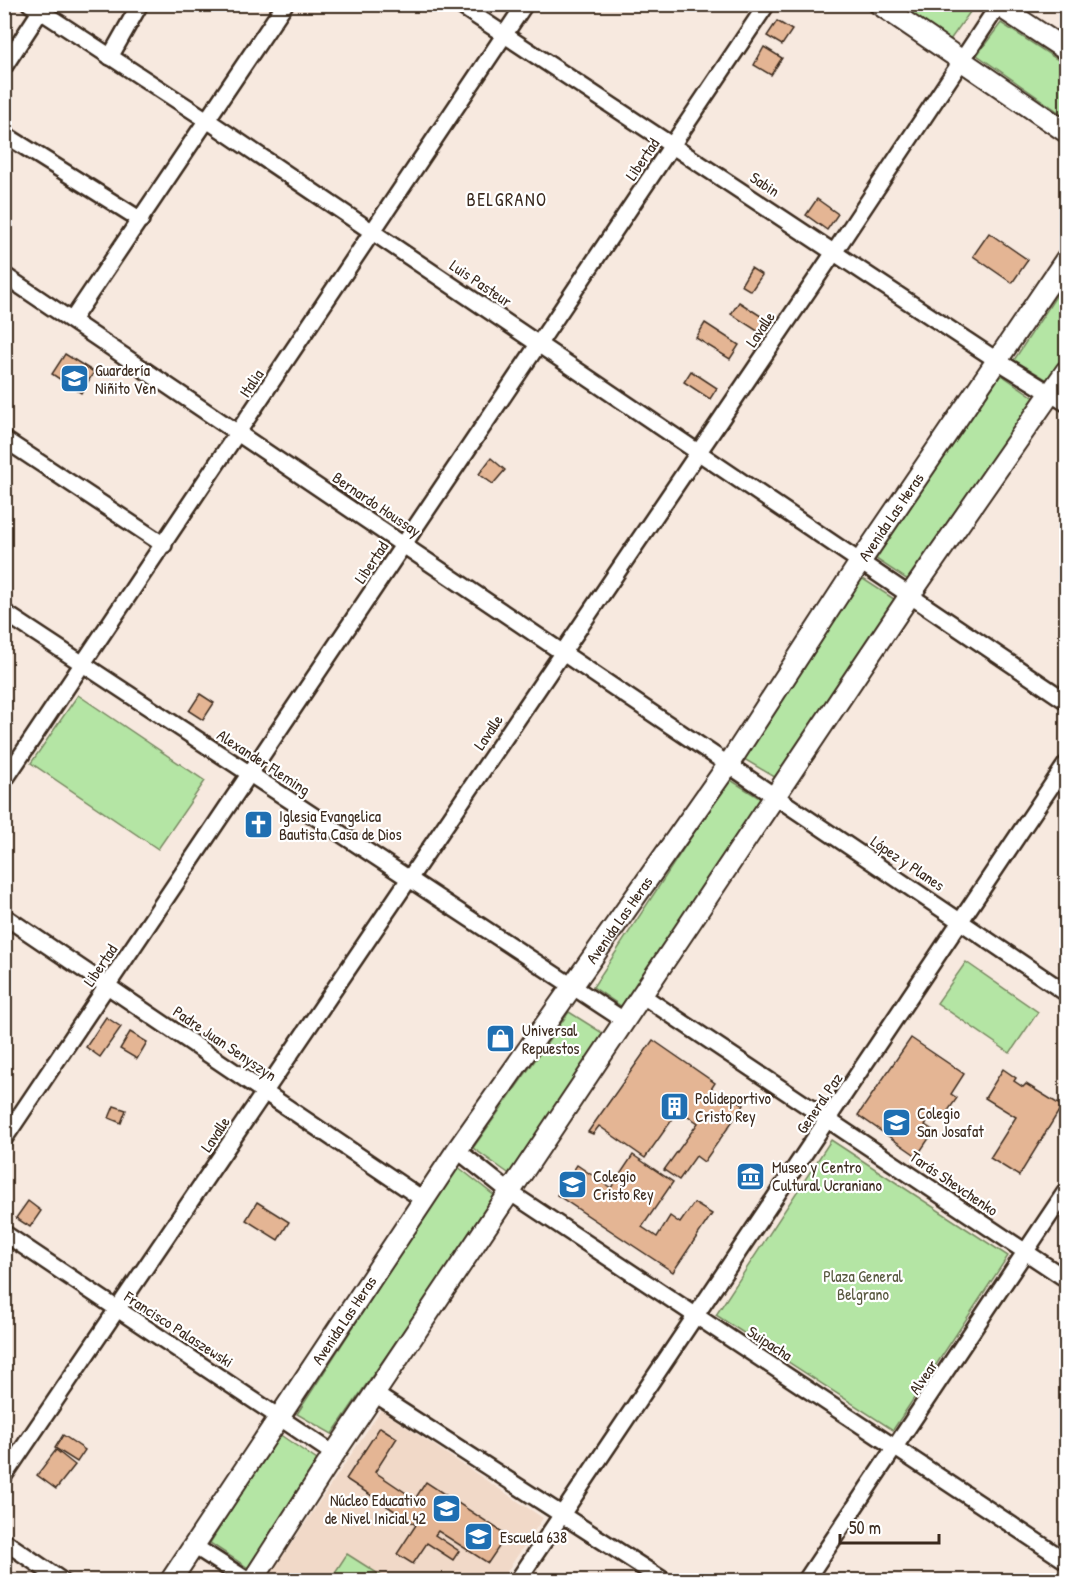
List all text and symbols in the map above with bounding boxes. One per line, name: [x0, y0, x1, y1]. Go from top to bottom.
street label: Libertad: [620, 133, 664, 185]
street label: Sabin: [746, 166, 784, 202]
district label: BELGRANO: [467, 187, 547, 212]
street label: Luis Pasteur: [446, 254, 516, 312]
street label: Lavalle: [740, 307, 780, 351]
place label: Guardería Niñito Ven: [95, 359, 156, 399]
school or university icon: Guardería Niñito Ven: [58, 363, 90, 395]
street label: Italia: [234, 365, 268, 401]
street label: Bernardo Houssay: [328, 466, 426, 542]
street label: Avenida Las Heras: [853, 468, 929, 565]
street label: Libertad: [349, 536, 393, 588]
street label: Lavalle: [468, 710, 508, 754]
street label: Alexander Fleming: [213, 724, 315, 800]
place label: Iglesia Evangelica Bautista Casa de Dios: [279, 805, 402, 845]
church icon: Iglesia Evangelica Bautista Casa de Dios: [242, 809, 274, 841]
street label: López y Planes: [867, 830, 949, 896]
street label: Avenida Las Heras: [581, 872, 657, 968]
street label: Libertad: [78, 939, 122, 991]
street label: Padre Juan Senyszyn: [169, 1000, 281, 1086]
place label: Universal Repuestos: [522, 1019, 580, 1059]
shop icon: Universal Repuestos: [485, 1023, 517, 1055]
street label: General Paz: [791, 1068, 847, 1138]
place label: Polideportivo Cristo Rey: [695, 1087, 772, 1127]
building icon: Polideportivo Cristo Rey: [658, 1091, 690, 1123]
place label: Colegio San Josafat: [917, 1102, 984, 1142]
school or university icon: Colegio San Josafat: [880, 1106, 912, 1138]
street label: Lavalle: [195, 1112, 235, 1156]
street label: Tarás Shevchenko: [905, 1145, 1003, 1221]
place label: Museo y Centro Cultural Ucraniano: [772, 1156, 882, 1196]
museum icon: Museo y Centro Cultural Ucraniano: [735, 1160, 767, 1192]
place label: Colegio Cristo Rey: [593, 1165, 654, 1205]
school or university icon: Colegio Cristo Rey: [556, 1169, 588, 1201]
park label: Plaza General Belgrano: [823, 1265, 903, 1305]
street label: Avenida Las Heras: [306, 1272, 381, 1369]
street label: Francisco Palaszewski: [119, 1285, 238, 1372]
street label: Suipacha: [743, 1320, 797, 1366]
street label: Alvear: [903, 1355, 943, 1399]
place label: Núcleo Educativo de Nivel Inicial 42: [325, 1489, 427, 1529]
school or university icon: Núcleo Educativo de Nivel Inicial 42: [431, 1493, 463, 1525]
scale bar: [840, 1507, 939, 1545]
text: 50 m: [849, 1515, 881, 1540]
school or university icon: Escuela 638: [463, 1521, 495, 1553]
place label: Escuela 638: [500, 1526, 567, 1548]

